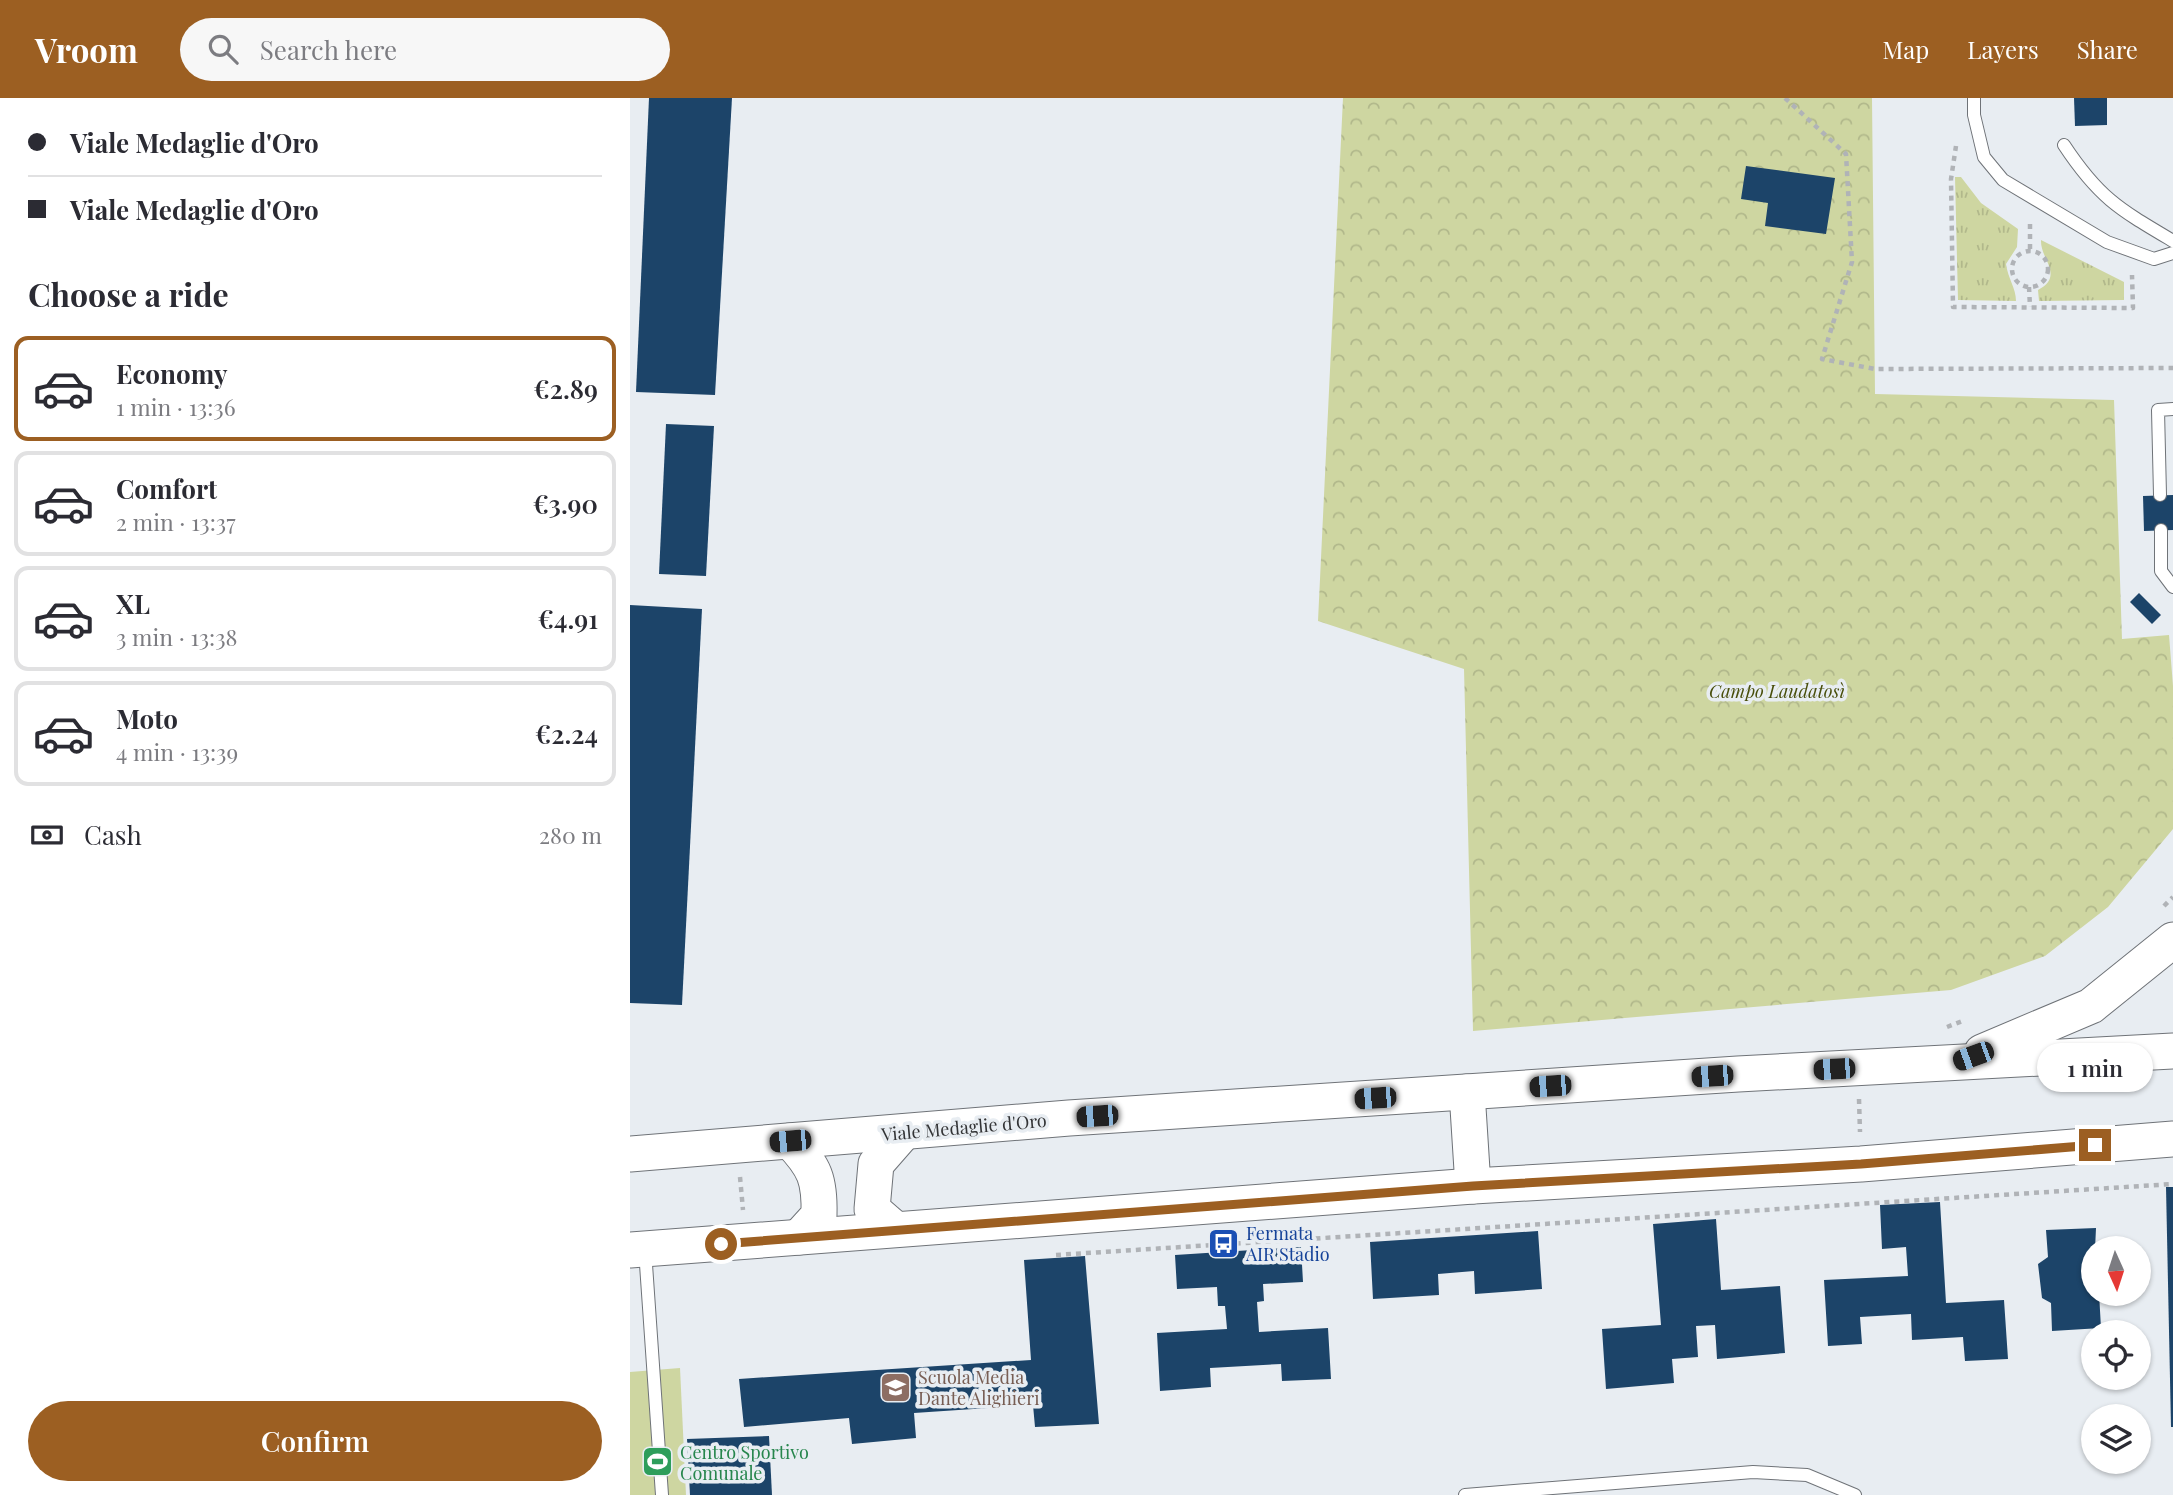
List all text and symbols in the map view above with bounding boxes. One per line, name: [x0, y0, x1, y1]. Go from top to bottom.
search box: [180, 18, 670, 81]
text: Vroom: [35, 27, 138, 71]
icon: search: [204, 30, 242, 68]
text: Search here: [260, 32, 397, 67]
text: Map: [1883, 33, 1929, 65]
text: Layers: [1967, 33, 2039, 65]
text: Share: [2077, 33, 2138, 65]
text: Viale Medaglie d'Oro: [70, 125, 319, 160]
text: Viale Medaglie d'Oro: [70, 192, 319, 227]
text: Choose a ride: [28, 272, 229, 315]
text: Economy: [116, 356, 227, 391]
icon: car: [32, 357, 95, 420]
text: €2.89: [534, 371, 598, 406]
text: 1 min · 13:36: [116, 391, 236, 422]
text: Comfort: [116, 471, 217, 506]
icon: car: [32, 472, 95, 535]
text: €3.90: [533, 486, 598, 521]
text: 2 min · 13:37: [116, 506, 236, 537]
text: XL: [116, 586, 150, 621]
icon: car: [32, 587, 95, 650]
text: €4.91: [538, 601, 598, 636]
text: 3 min · 13:38: [116, 621, 237, 652]
park label: Campo Laudatosì: [1709, 679, 1845, 703]
text: Moto: [116, 701, 178, 736]
icon: car: [32, 702, 95, 765]
text: €2.24: [535, 716, 598, 751]
text: 4 min · 13:39: [116, 736, 238, 767]
icon: cash: [28, 816, 66, 854]
text: Cash: [84, 817, 142, 852]
text: 280 m: [539, 819, 602, 850]
car: [1950, 1039, 1997, 1073]
callout: 1 min: [2037, 1044, 2153, 1093]
text: 1 min: [2067, 1052, 2123, 1083]
car: [1813, 1057, 1856, 1081]
car: [1691, 1064, 1734, 1088]
car: [1529, 1074, 1572, 1098]
car: [1354, 1086, 1397, 1110]
car: [1076, 1104, 1119, 1128]
street label: Viale Medaglie d'Oro: [879, 1108, 1048, 1146]
car: [769, 1129, 812, 1153]
route end: [2079, 1129, 2111, 1161]
place label: Fermata AIR Stadio: [1245, 1221, 1330, 1266]
bus stop icon: Fermata AIR Stadio: [1206, 1226, 1240, 1260]
route start: [705, 1228, 737, 1260]
north arrow: [2081, 1236, 2151, 1306]
map controls: [2081, 1236, 2151, 1474]
button: locate: [2081, 1320, 2151, 1390]
place label: Scuola Media Dante Alighieri: [918, 1365, 1040, 1410]
school or university icon: Scuola Media Dante Alighieri: [878, 1370, 912, 1404]
button: Confirm: [28, 1401, 602, 1481]
button: layers: [2081, 1404, 2151, 1474]
place label: Centro Sportivo Comunale: [680, 1440, 809, 1485]
sports icon: Centro Sportivo Comunale: [640, 1445, 674, 1479]

